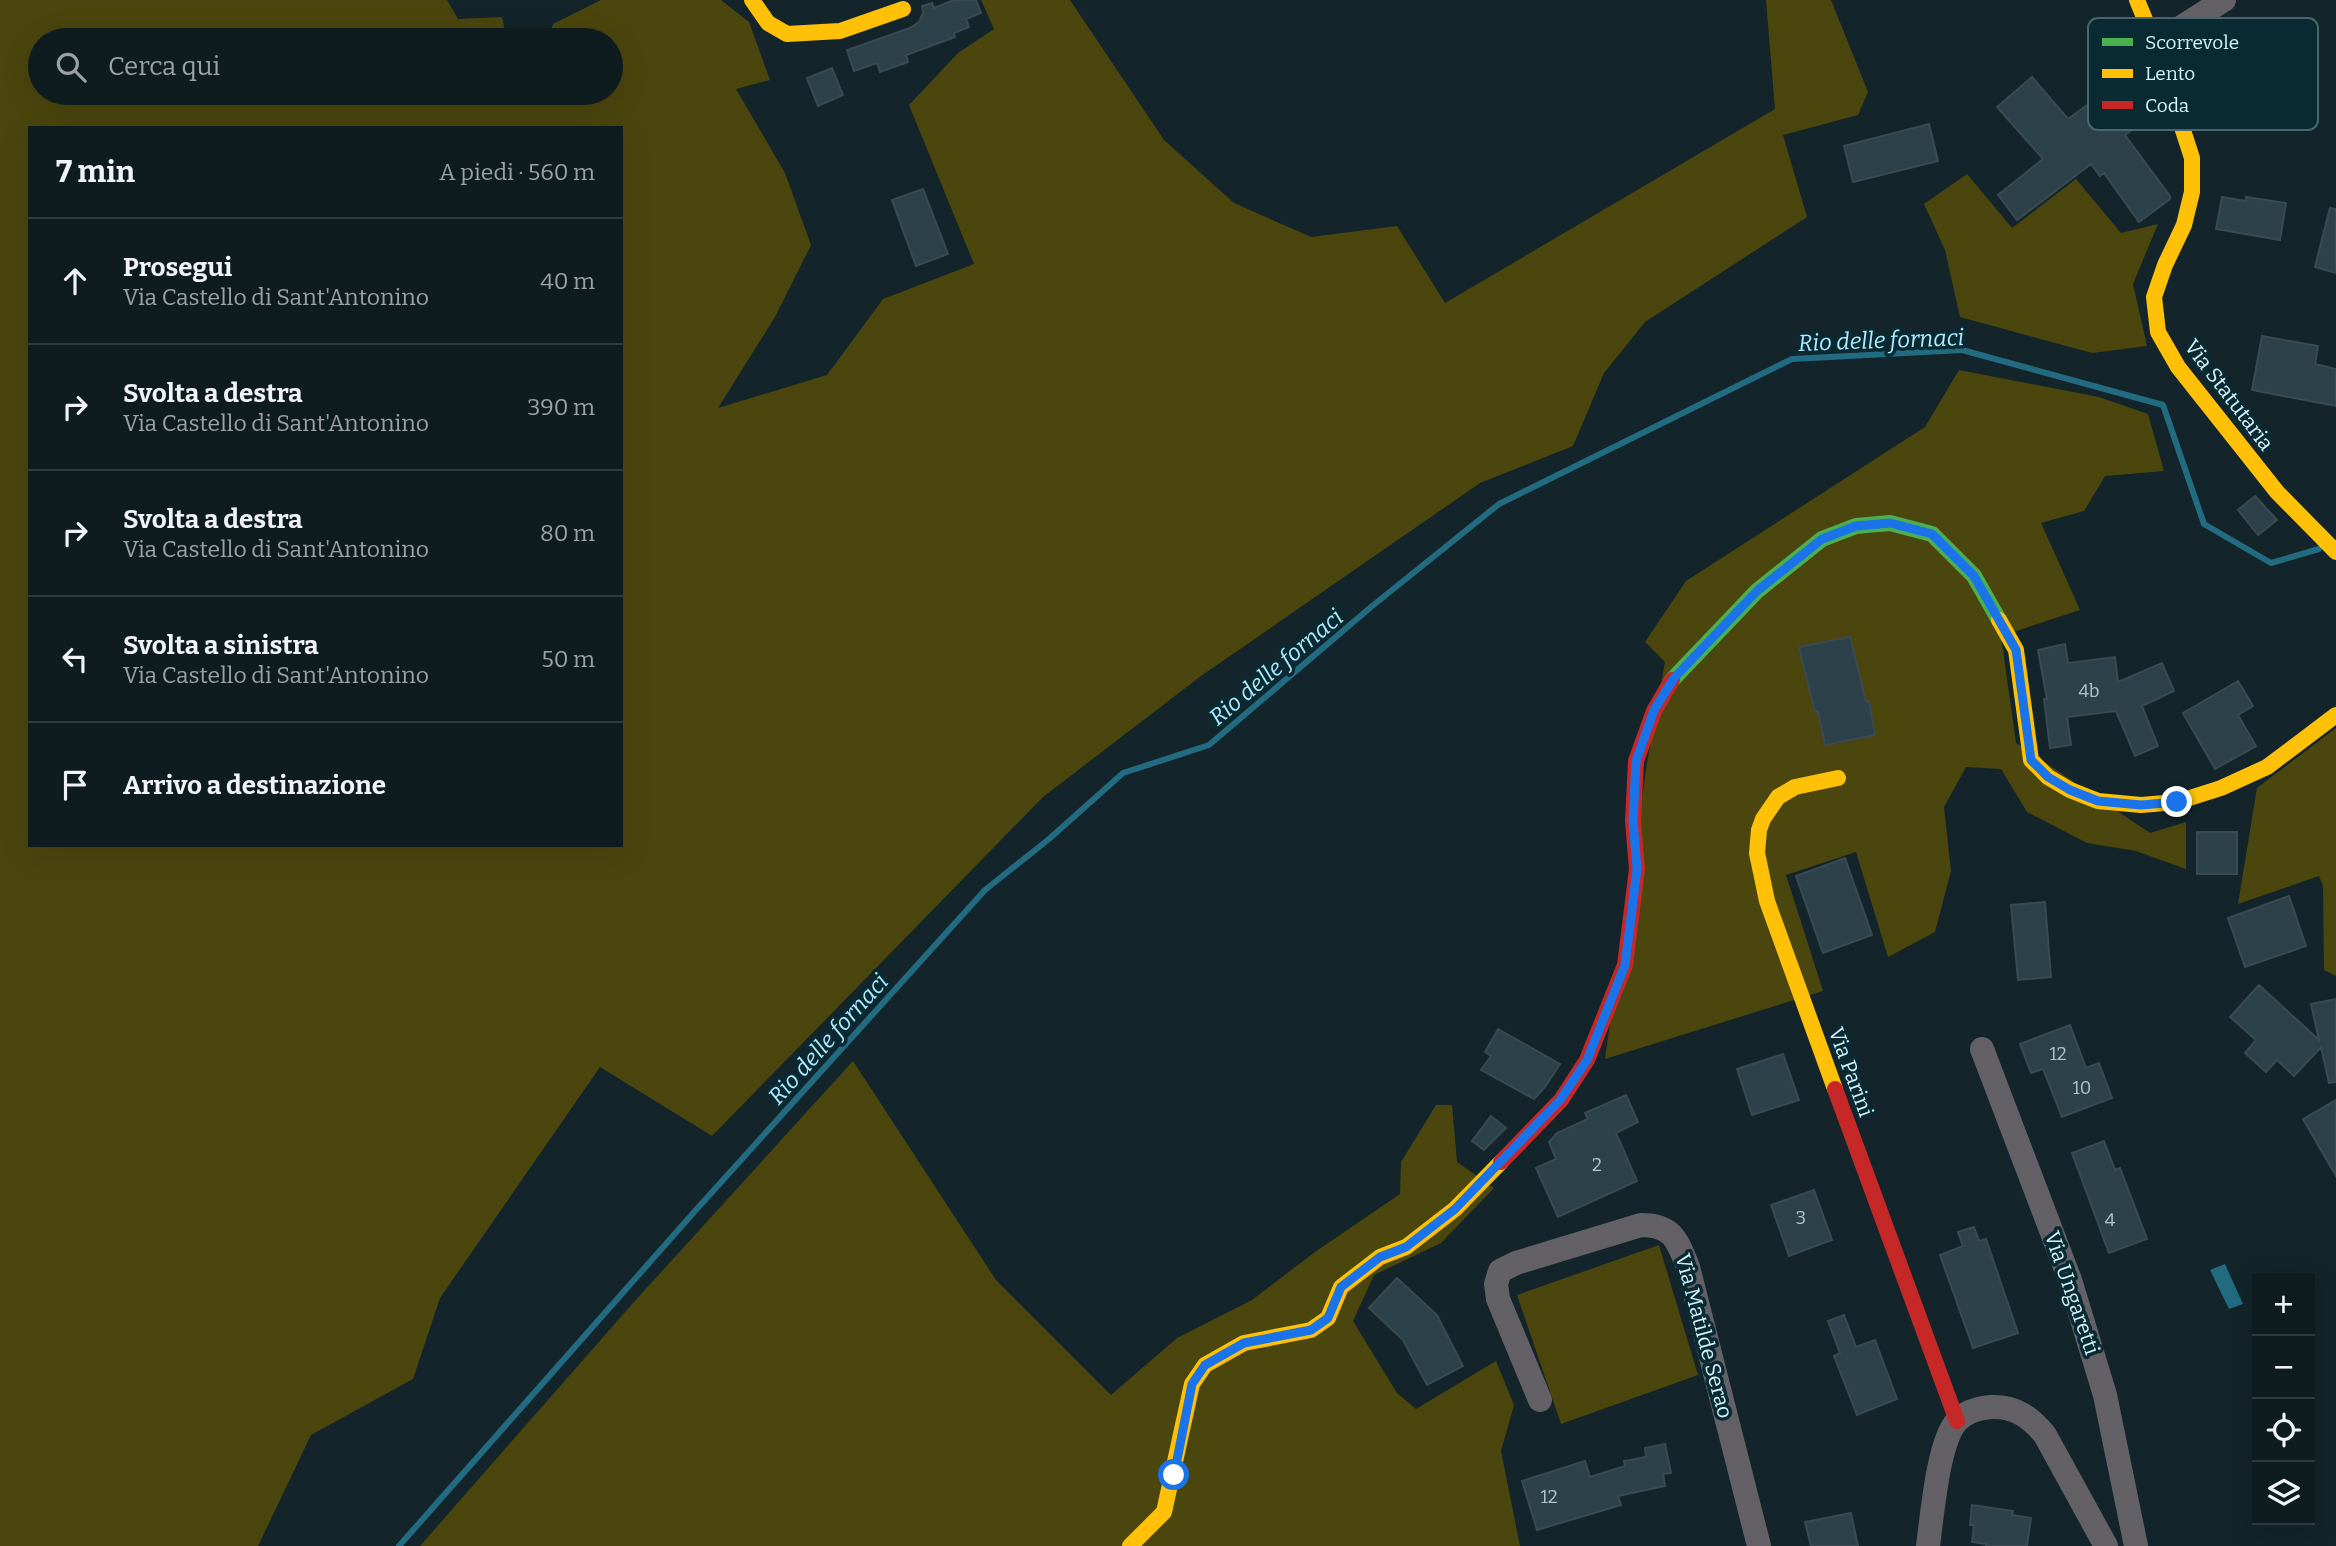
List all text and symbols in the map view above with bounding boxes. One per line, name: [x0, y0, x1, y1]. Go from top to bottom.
legend: [2088, 18, 2318, 130]
search box: [28, 28, 623, 105]
text: Scorrevole: [2145, 31, 2239, 54]
icon: search: [52, 48, 90, 86]
text: Cerca qui: [108, 51, 220, 82]
text: Lento: [2145, 62, 2195, 85]
text: Coda: [2145, 94, 2190, 117]
text: 7 min: [56, 154, 135, 190]
text: A piedi · 560 m: [439, 158, 595, 186]
text: Prosegui: [123, 252, 232, 283]
icon: ahead: [56, 262, 94, 300]
text: 40 m: [540, 267, 595, 295]
text: Via Castello di Sant'Antonino: [123, 283, 429, 311]
water label: Rio delle fornaci: [1798, 323, 1965, 357]
street label: Via Statutaria: [2179, 334, 2280, 456]
text: Svolta a destra: [123, 378, 302, 409]
icon: right: [56, 388, 94, 426]
text: 390 m: [527, 393, 595, 421]
text: Via Castello di Sant'Antonino: [123, 409, 429, 437]
text: Svolta a destra: [123, 504, 302, 535]
icon: right: [56, 514, 94, 552]
text: 80 m: [540, 519, 595, 547]
text: Via Castello di Sant'Antonino: [123, 535, 429, 563]
water label: Rio delle fornaci: [1203, 603, 1349, 731]
text: Svolta a sinistra: [123, 630, 319, 661]
icon: left: [56, 640, 94, 678]
text: 50 m: [541, 645, 595, 673]
text: Via Castello di Sant'Antonino: [123, 661, 429, 689]
house number: 4b: [2079, 680, 2099, 702]
icon: arrive: [56, 766, 94, 804]
text: Arrivo a destinazione: [123, 770, 386, 801]
route end: [2161, 786, 2192, 817]
water label: Rio delle fornaci: [762, 968, 894, 1110]
street label: Via Parini: [1823, 1024, 1879, 1120]
house number: 12: [2049, 1043, 2067, 1065]
house number: 10: [2073, 1077, 2091, 1099]
house number: 2: [1592, 1154, 1602, 1176]
house number: 3: [1796, 1207, 1806, 1229]
house number: 4: [2105, 1209, 2116, 1231]
street label: Via Ungaretti: [2039, 1228, 2105, 1358]
street label: Via Matilde Serao: [1670, 1251, 1738, 1421]
map controls: [2252, 1273, 2315, 1525]
button: +: [2252, 1273, 2315, 1336]
button: −: [2252, 1336, 2315, 1399]
button: locate: [2252, 1399, 2315, 1462]
route start: [1158, 1459, 1189, 1490]
button: layers: [2252, 1462, 2315, 1525]
house number: 12: [1540, 1486, 1558, 1508]

